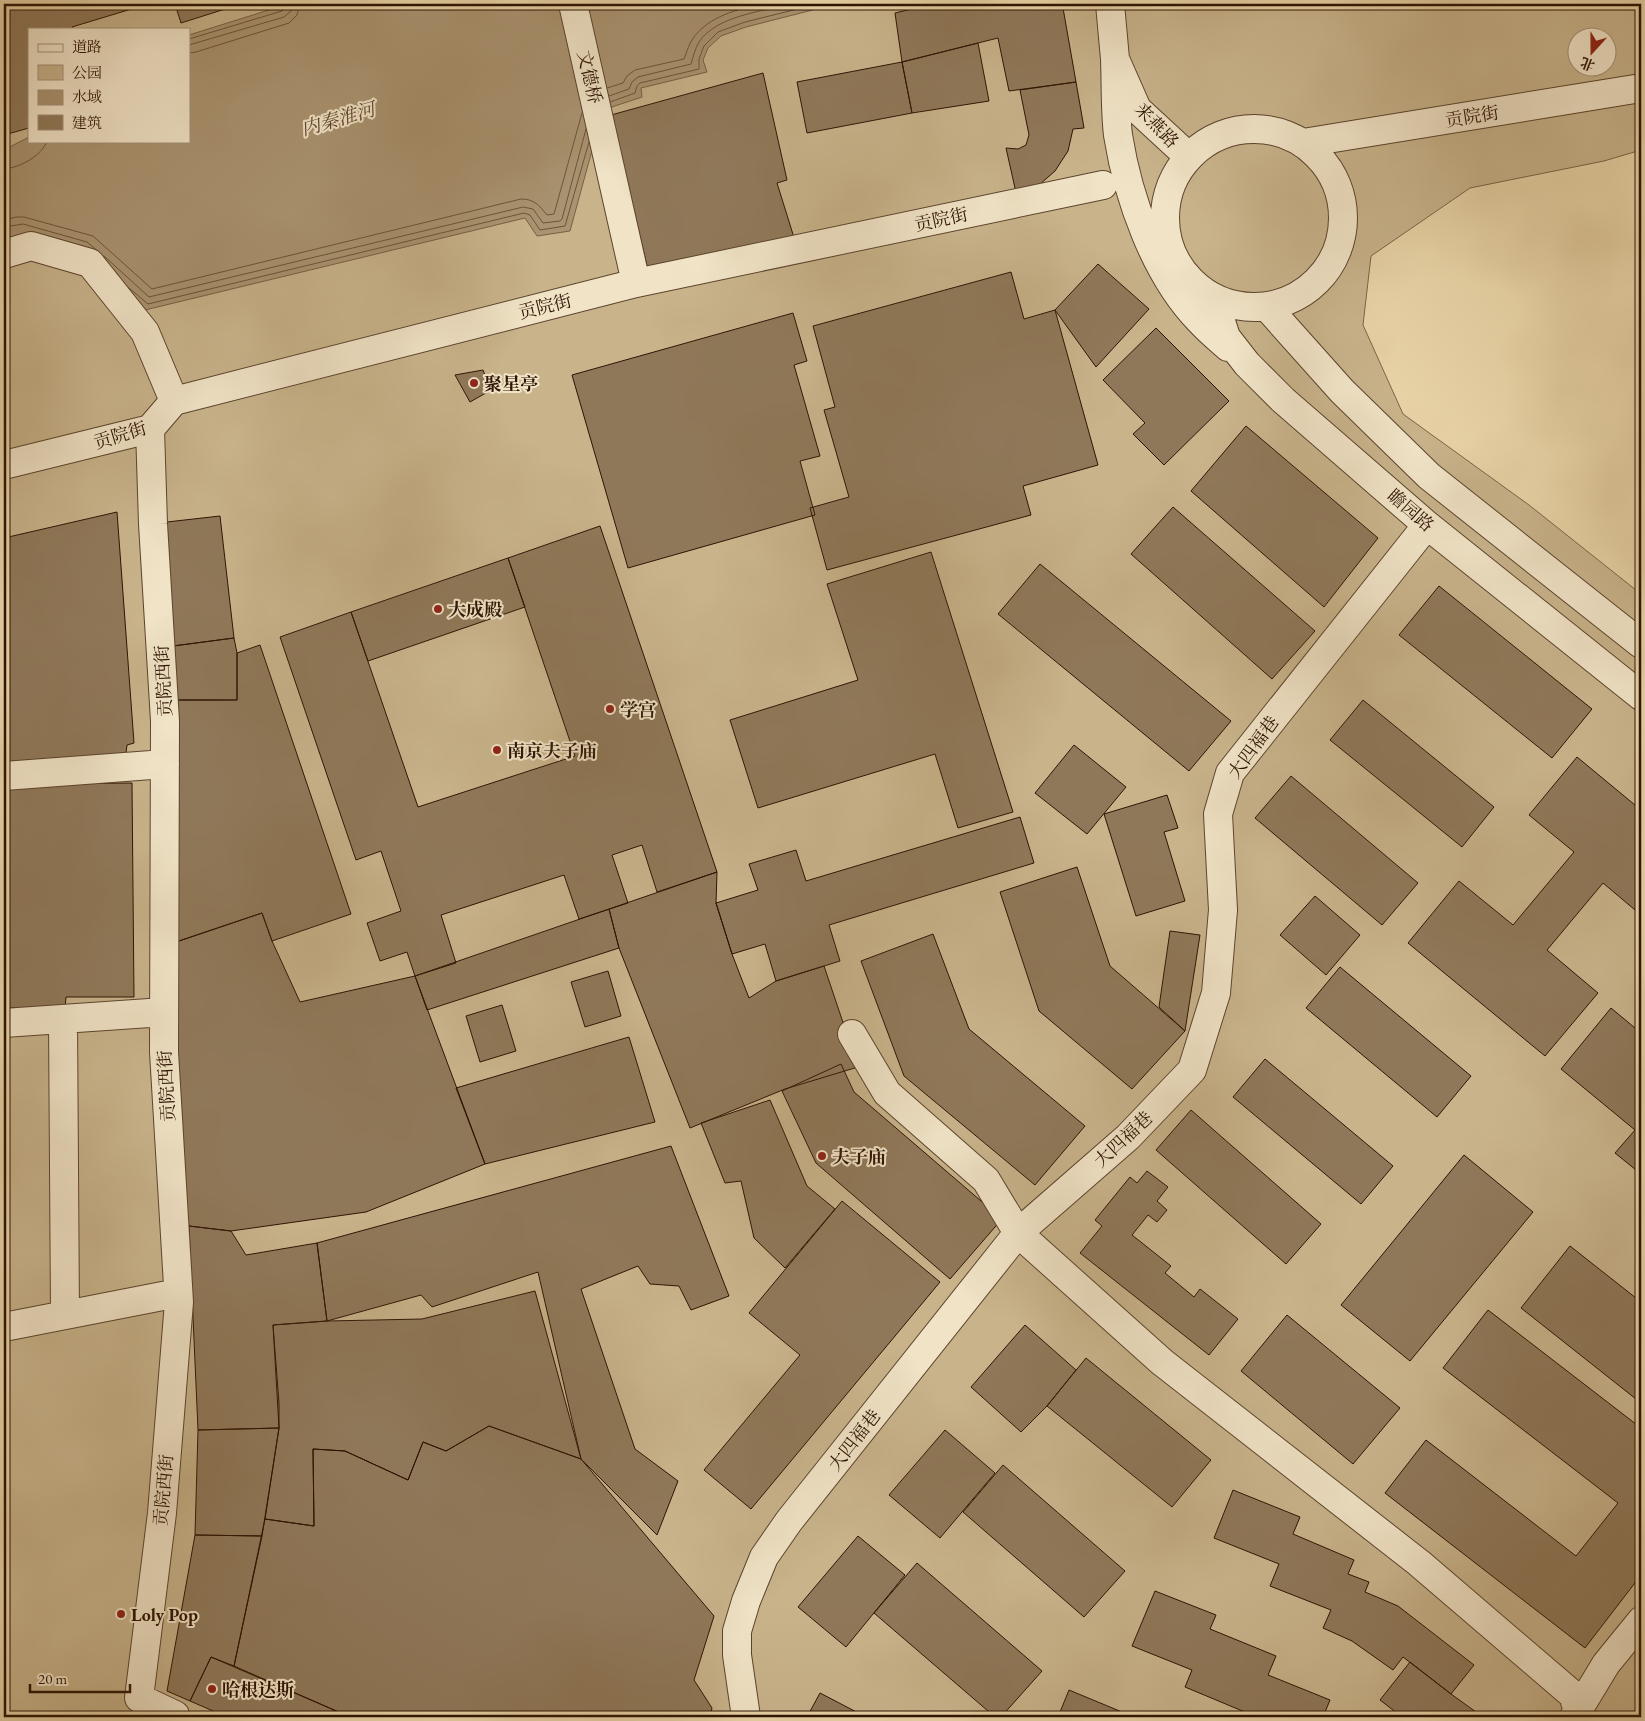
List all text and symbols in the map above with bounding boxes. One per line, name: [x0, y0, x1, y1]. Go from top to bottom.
legend: [28, 28, 190, 142]
north arrow: [1568, 28, 1618, 78]
text: 道路: [72, 37, 102, 56]
street label: 文德桥: [573, 48, 607, 106]
text: 北: [1578, 53, 1597, 75]
text: 公园: [72, 63, 102, 82]
text: 水域: [72, 87, 102, 106]
water label: 内秦淮河: [298, 96, 381, 141]
street label: 来燕路: [1130, 97, 1184, 153]
street label: 贡院街: [1444, 100, 1500, 132]
text: 建筑: [72, 113, 102, 132]
street label: 贡院街: [912, 202, 970, 236]
street label: 贡院街: [516, 288, 574, 324]
place label: 聚星亭: [484, 372, 538, 395]
marker: 聚星亭: [468, 377, 480, 389]
street label: 贡院街: [91, 416, 149, 454]
street label: 瞻园路: [1383, 484, 1439, 536]
place label: 大成殿: [448, 598, 502, 621]
marker: 大成殿: [432, 603, 444, 615]
street label: 贡院西街: [150, 644, 176, 718]
place label: 学宫: [620, 698, 656, 721]
marker: 学宫: [604, 703, 616, 715]
street label: 大四福巷: [1223, 711, 1283, 783]
place label: 南京夫子庙: [507, 739, 597, 762]
marker: 南京夫子庙: [491, 744, 503, 756]
street label: 贡院西街: [153, 1049, 179, 1123]
street label: 大四福巷: [1089, 1106, 1157, 1172]
place label: 夫子庙: [832, 1145, 886, 1168]
marker: 夫子庙: [816, 1150, 828, 1162]
street label: 大四福巷: [823, 1405, 885, 1475]
street label: 贡院西街: [148, 1453, 178, 1527]
place label: Loly Pop: [131, 1603, 198, 1626]
marker: Loly Pop: [115, 1608, 127, 1620]
scale bar: [30, 1661, 130, 1693]
text: 20 m: [38, 1669, 67, 1688]
place label: 哈根达斯: [222, 1678, 294, 1701]
marker: 哈根达斯: [206, 1683, 218, 1695]

